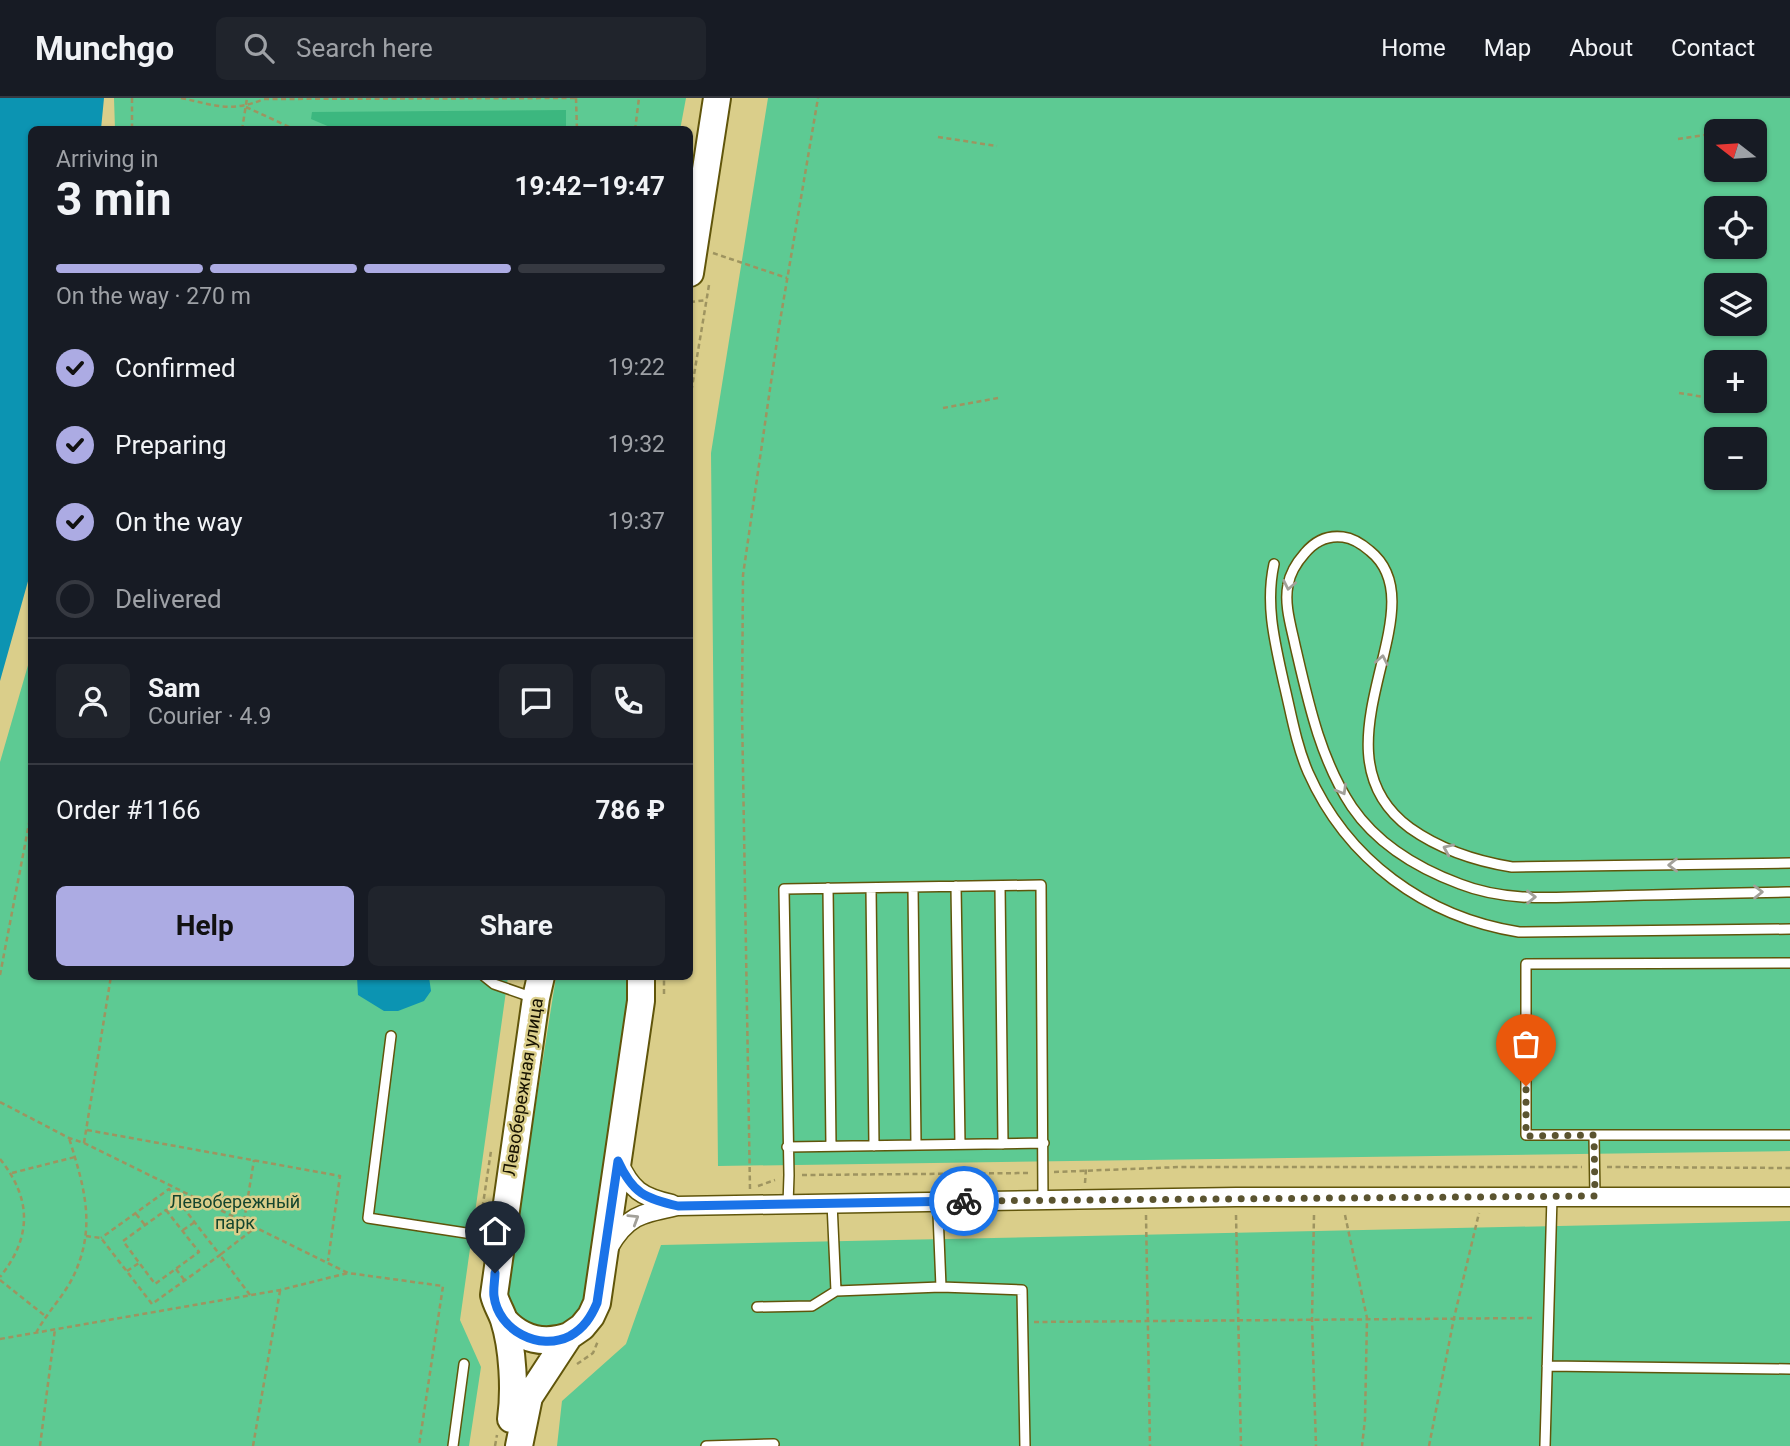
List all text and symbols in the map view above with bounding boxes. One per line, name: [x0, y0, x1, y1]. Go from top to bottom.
search box: [216, 17, 706, 80]
text: Munchgo: [35, 29, 174, 68]
icon: search: [240, 29, 278, 67]
text: Search here: [296, 33, 433, 63]
text: Home: [1381, 34, 1446, 62]
text: Map: [1484, 34, 1531, 62]
text: About: [1569, 34, 1633, 62]
text: Contact: [1671, 34, 1755, 62]
north arrow: [1704, 119, 1768, 182]
map controls: [1704, 119, 1767, 490]
text: Arriving in: [56, 146, 159, 173]
text: 19:42–19:47: [515, 171, 665, 201]
text: 3 min: [56, 172, 172, 226]
button: locate: [1704, 196, 1767, 259]
button: layers: [1704, 273, 1767, 336]
text: On the way · 270 m: [56, 283, 251, 310]
icon: check: [56, 349, 94, 387]
button: +: [1704, 350, 1767, 413]
text: Confirmed: [115, 353, 236, 383]
text: 19:22: [608, 354, 665, 381]
icon: check: [56, 426, 94, 464]
button: −: [1704, 427, 1767, 490]
text: Preparing: [115, 430, 227, 460]
text: 19:32: [608, 431, 665, 458]
icon: check: [56, 503, 94, 541]
text: On the way: [115, 507, 243, 537]
text: 19:37: [608, 508, 665, 535]
one-way arrow: [1283, 579, 1298, 591]
text: Delivered: [115, 584, 222, 614]
one-way arrow: [1374, 654, 1389, 666]
button: person: [56, 664, 130, 738]
button: chat: [499, 664, 573, 738]
button: phone: [591, 664, 665, 738]
text: Sam: [148, 673, 200, 703]
text: Courier · 4.9: [148, 703, 271, 730]
one-way arrow: [1334, 782, 1347, 795]
text: Order #1166: [56, 795, 201, 825]
text: 786 ₽: [595, 795, 665, 825]
one-way arrow: [1443, 843, 1455, 857]
one-way arrow: [1667, 857, 1678, 872]
one-way arrow: [1753, 885, 1764, 900]
button: Help: [56, 886, 354, 966]
button: Share: [368, 886, 665, 966]
one-way arrow: [1526, 890, 1537, 905]
street label: Левобережная улица: [498, 997, 547, 1177]
pin: [1496, 1014, 1556, 1086]
icon: bag: [1507, 1025, 1545, 1063]
courier: [929, 1166, 999, 1236]
icon: bike: [945, 1182, 983, 1220]
park label: Левобережный парк: [170, 1191, 300, 1233]
pin: [465, 1201, 525, 1273]
icon: home: [476, 1212, 514, 1250]
one-way arrow: [626, 1215, 639, 1228]

